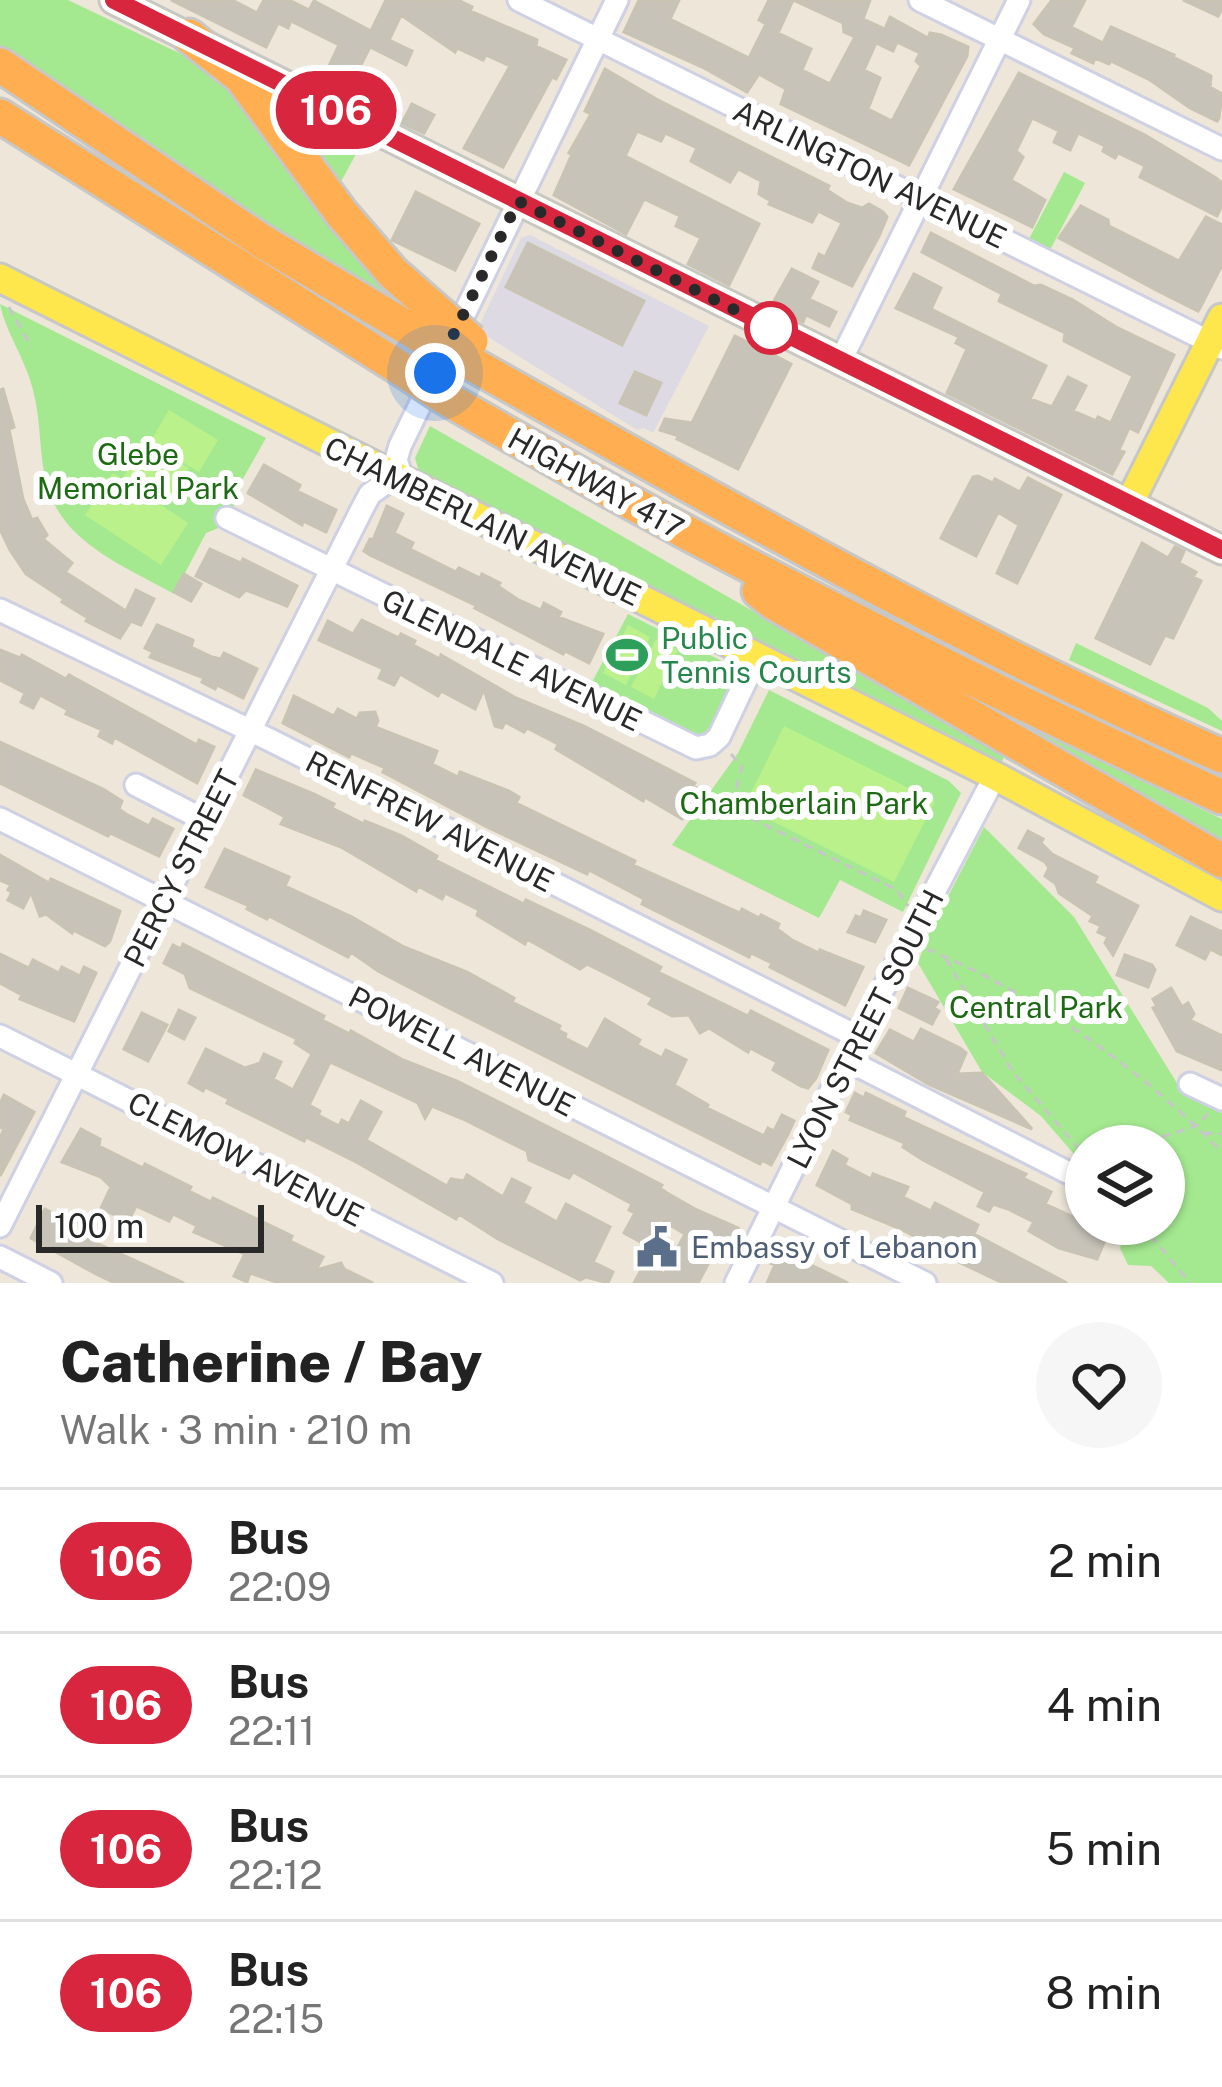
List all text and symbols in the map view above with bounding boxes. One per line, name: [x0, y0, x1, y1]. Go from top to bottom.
line badge: 106: [267, 71, 405, 149]
text: 106: [300, 85, 372, 134]
street label: ARLINGTON AVENUE: [728, 92, 1012, 256]
unlabelled marker: [746, 303, 796, 353]
your location: [405, 343, 465, 403]
street label: HIGHWAY 417: [502, 420, 690, 546]
street label: CHAMBERLAIN AVENUE: [319, 429, 647, 613]
park label: Glebe Memorial Park: [37, 436, 239, 506]
street label: GLENDALE AVENUE: [376, 582, 648, 738]
place label: Public Tennis Courts: [661, 620, 851, 690]
sports icon: Public Tennis Courts: [604, 632, 650, 678]
street label: RENFREW AVENUE: [300, 743, 560, 899]
street label: PERCY STREET: [116, 763, 246, 973]
park label: Chamberlain Park: [680, 785, 928, 821]
street label: LYON STREET SOUTH: [779, 884, 951, 1174]
street label: POWELL AVENUE: [343, 978, 581, 1124]
park label: Central Park: [949, 989, 1123, 1025]
street label: CLEMOW AVENUE: [122, 1084, 370, 1234]
map controls: [1065, 1125, 1185, 1245]
button: layers: [1065, 1125, 1185, 1245]
scale bar: [36, 1199, 264, 1252]
text: 100 m: [54, 1207, 144, 1245]
public building icon: Embassy of Lebanon: [634, 1224, 680, 1270]
place label: Embassy of Lebanon: [691, 1229, 978, 1265]
button: heart: [1036, 1322, 1162, 1448]
text: Catherine / Bay: [60, 1328, 482, 1395]
text: Walk · 3 min · 210 m: [60, 1407, 412, 1453]
text: Bus: [228, 1511, 309, 1564]
text: 2 min: [1048, 1534, 1162, 1587]
text: 106: [90, 1536, 162, 1585]
text: 22:09: [228, 1564, 331, 1610]
text: Bus: [228, 1655, 309, 1708]
text: 4 min: [1046, 1678, 1162, 1731]
text: 106: [90, 1680, 162, 1729]
text: 22:11: [228, 1708, 315, 1754]
text: Bus: [228, 1799, 309, 1852]
text: 5 min: [1046, 1822, 1162, 1875]
text: 106: [90, 1824, 162, 1873]
text: 22:12: [228, 1852, 322, 1898]
text: Bus: [228, 1943, 309, 1996]
text: 8 min: [1046, 1966, 1162, 2019]
text: 106: [90, 1968, 162, 2017]
text: 22:15: [228, 1996, 324, 2042]

